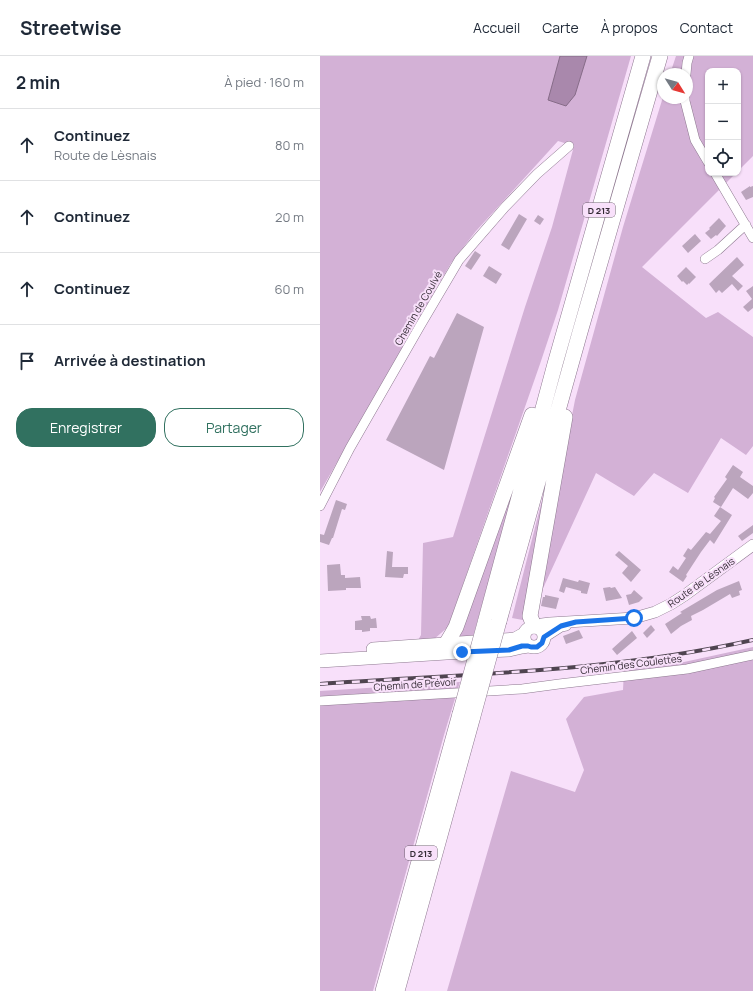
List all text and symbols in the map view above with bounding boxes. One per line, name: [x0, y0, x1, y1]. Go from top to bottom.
text: Streetwise: [20, 15, 122, 41]
text: Accueil: [473, 18, 520, 37]
text: Carte: [542, 18, 579, 37]
text: À propos: [601, 18, 658, 37]
text: Contact: [680, 18, 733, 37]
north arrow: [657, 68, 693, 104]
map controls: [705, 68, 741, 176]
button: +: [705, 68, 741, 104]
text: 2 min: [16, 71, 60, 94]
text: À pied · 160 m: [224, 73, 304, 91]
button: −: [705, 104, 741, 140]
text: Continuez: [54, 125, 130, 146]
icon: ahead: [16, 134, 38, 156]
text: 80 m: [275, 136, 304, 154]
button: locate: [705, 140, 741, 176]
text: Route de Lèsnais: [54, 146, 157, 164]
road number: D 213: [583, 203, 615, 217]
icon: ahead: [16, 206, 38, 228]
text: Continuez: [54, 206, 130, 227]
text: 20 m: [275, 208, 304, 226]
street label: Chemin de Coulvé: [391, 268, 445, 348]
icon: ahead: [16, 278, 38, 300]
text: Continuez: [54, 278, 130, 299]
text: 60 m: [274, 280, 304, 298]
icon: arrive: [16, 350, 38, 372]
text: Arrivée à destination: [54, 350, 206, 371]
button: Enregistrer: [16, 408, 156, 447]
button: Partager: [164, 408, 304, 447]
street label: Route de Lèsnais: [665, 554, 737, 610]
route start: [625, 609, 643, 627]
route end: [453, 643, 471, 661]
street label: Chemin des Coulettes: [579, 651, 683, 677]
street label: Chemin de Prévoir: [373, 674, 457, 694]
road number: D 213: [405, 846, 437, 860]

